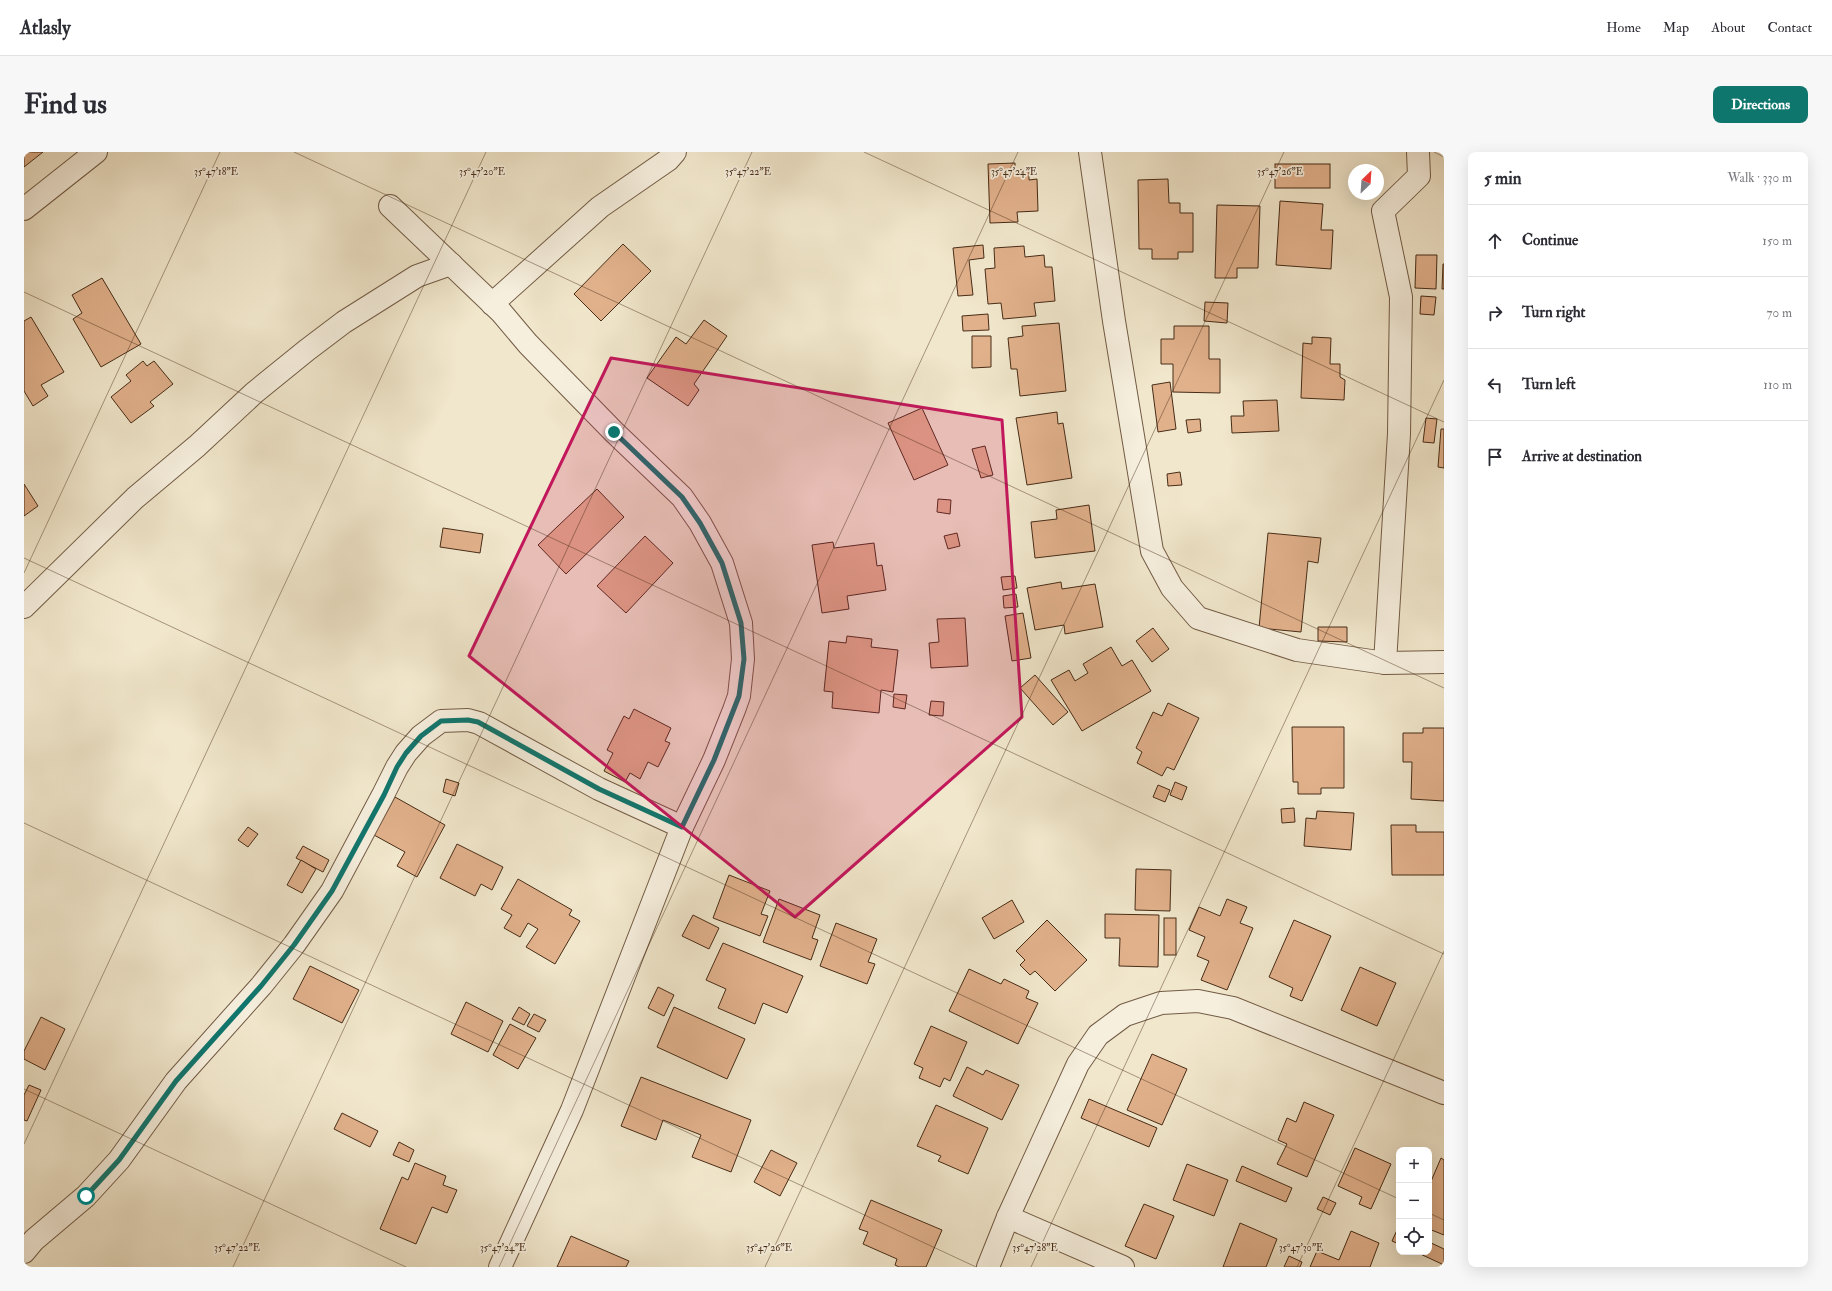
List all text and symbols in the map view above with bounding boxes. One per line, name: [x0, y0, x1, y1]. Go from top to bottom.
text: Atlasly: [20, 16, 71, 40]
text: Home: [1606, 19, 1641, 36]
text: Map: [1663, 19, 1689, 36]
text: About: [1711, 19, 1745, 36]
text: Contact: [1767, 19, 1812, 36]
button: Directions: [1713, 86, 1808, 123]
text: Find us: [24, 87, 107, 122]
north arrow: [1348, 164, 1384, 200]
text: 35°47'18"E: [194, 166, 238, 178]
text: 35°47'20"E: [459, 166, 505, 178]
text: 35°47'22"E: [725, 166, 771, 178]
text: 35°47'24"E: [991, 166, 1037, 178]
text: 35°47'26"E: [1257, 166, 1303, 178]
text: 5 min: [1484, 168, 1522, 189]
text: Walk · 330 m: [1728, 170, 1792, 186]
icon: ahead: [1484, 230, 1506, 252]
text: Continue: [1522, 231, 1578, 250]
text: 150 m: [1762, 233, 1792, 249]
icon: right: [1484, 302, 1506, 324]
text: Turn right: [1522, 303, 1585, 322]
text: 70 m: [1767, 305, 1792, 321]
icon: left: [1484, 374, 1506, 396]
text: Turn left: [1522, 375, 1576, 394]
text: 110 m: [1763, 377, 1792, 393]
route end: [605, 423, 623, 441]
icon: arrive: [1484, 446, 1506, 468]
text: Arrive at destination: [1522, 447, 1642, 466]
map controls: [1396, 1147, 1432, 1255]
button: +: [1396, 1147, 1432, 1183]
button: −: [1396, 1183, 1432, 1219]
route start: [77, 1187, 95, 1205]
button: locate: [1396, 1219, 1432, 1255]
text: 35°47'22"E: [214, 1242, 260, 1254]
text: 35°47'24"E: [480, 1242, 526, 1254]
text: 35°47'26"E: [746, 1242, 792, 1254]
text: 35°47'28"E: [1012, 1242, 1058, 1254]
text: 35°47'30"E: [1279, 1242, 1323, 1254]

